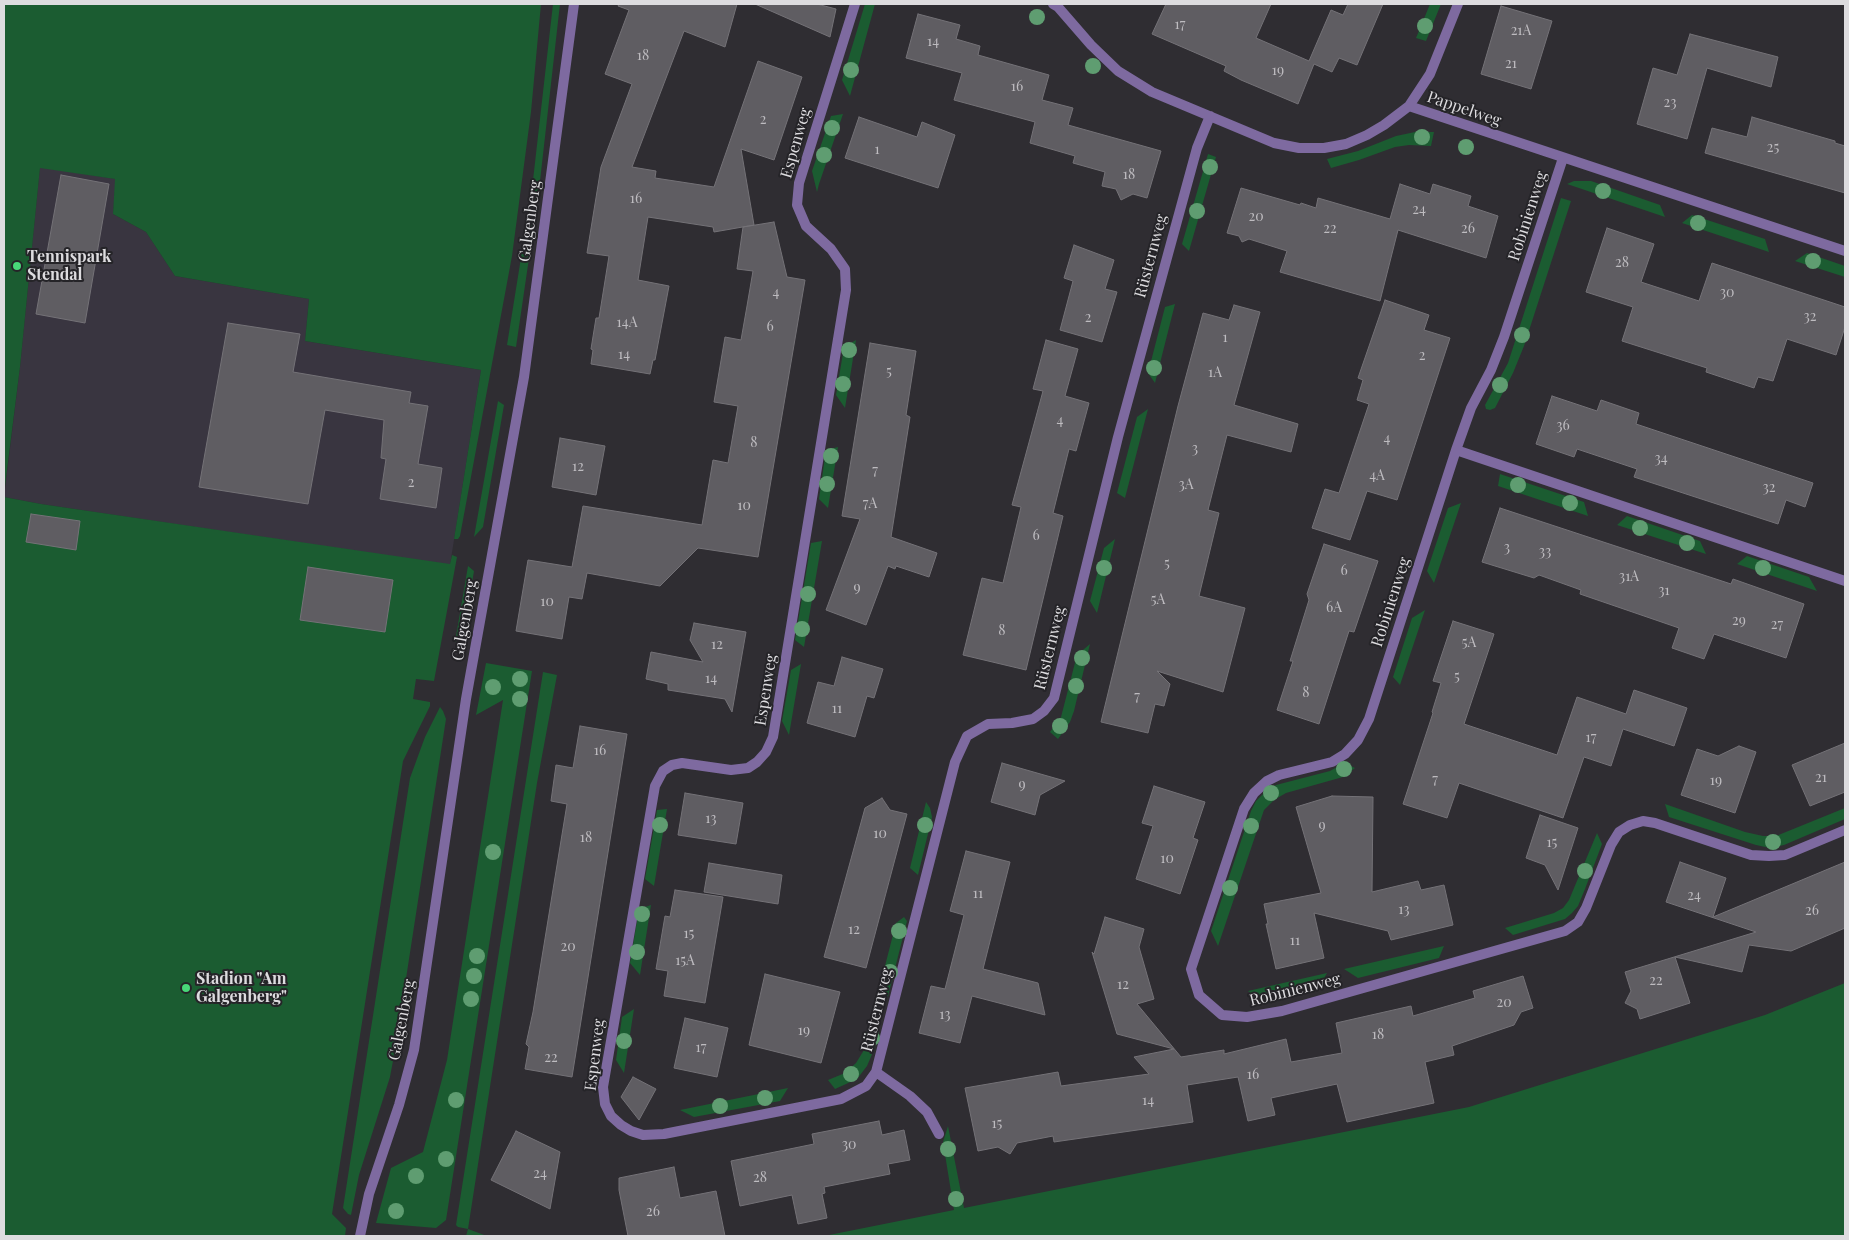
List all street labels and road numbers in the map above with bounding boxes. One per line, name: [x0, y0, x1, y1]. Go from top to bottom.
street label: Pappelweg: [1424, 87, 1504, 131]
street label: Espenweg: [777, 106, 815, 180]
street label: Robinienweg: [1504, 169, 1552, 263]
street label: Galgenberg: [515, 179, 545, 263]
street label: Rüsternweg: [1131, 212, 1171, 300]
street label: Robinienweg: [1367, 555, 1415, 649]
street label: Galgenberg: [448, 578, 482, 662]
street label: Rüsternweg: [1030, 604, 1070, 692]
street label: Espenweg: [751, 653, 781, 727]
street label: Rüsternweg: [857, 966, 897, 1054]
street label: Robinienweg: [1247, 969, 1343, 1011]
street label: Galgenberg: [385, 978, 419, 1062]
street label: Espenweg: [581, 1018, 609, 1092]

